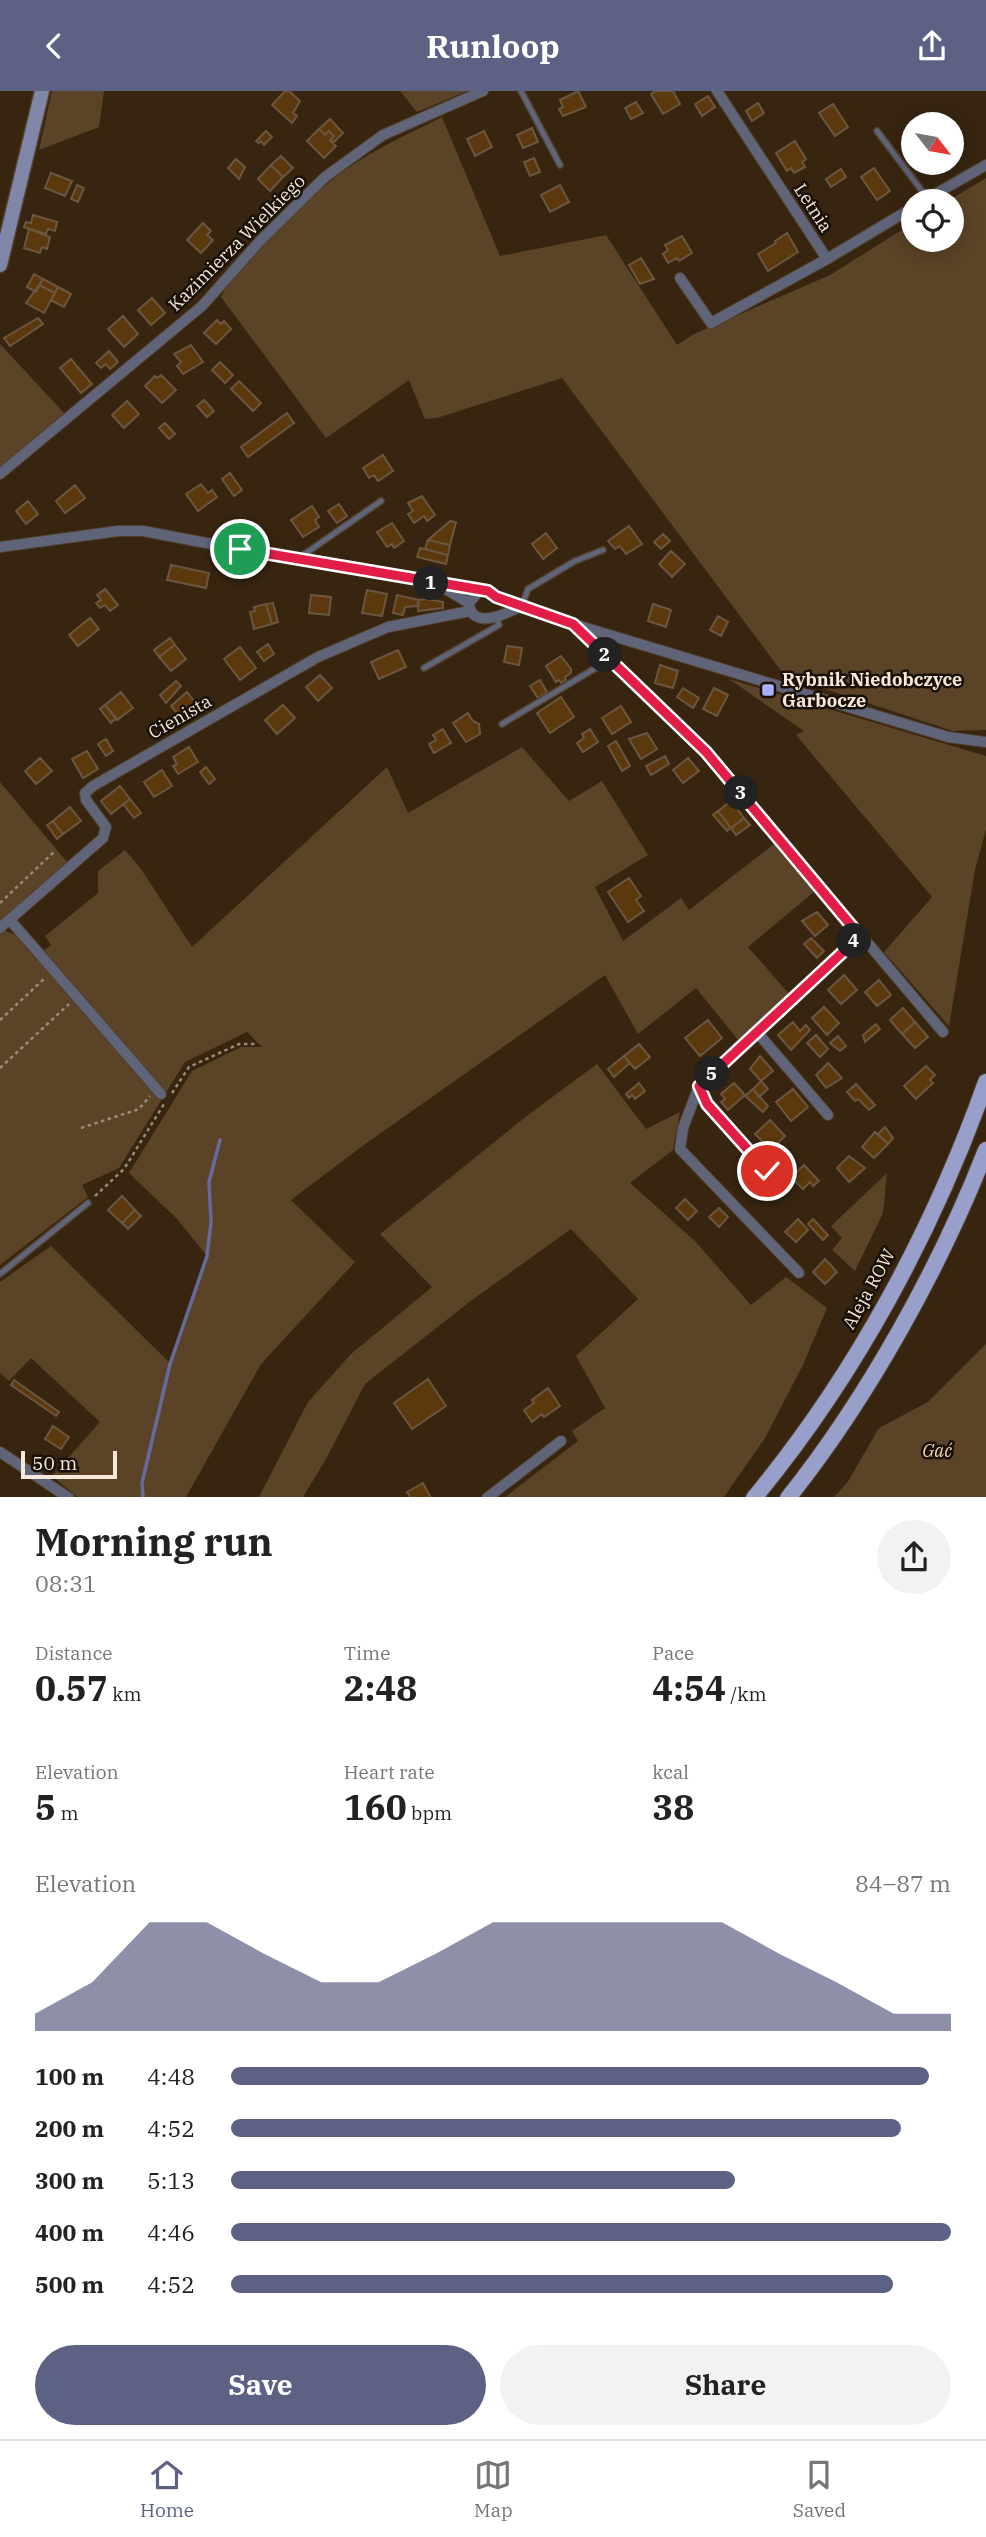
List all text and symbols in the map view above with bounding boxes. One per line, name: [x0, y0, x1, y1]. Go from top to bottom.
text: Runloop: [426, 25, 560, 67]
icon: back: [35, 27, 73, 65]
icon: share: [913, 27, 951, 65]
north arrow: [901, 112, 964, 175]
map controls: [901, 112, 964, 252]
street label: Kazimierza Wielkiego: [163, 169, 310, 316]
street label: Letnia: [789, 179, 838, 237]
button: locate: [901, 189, 964, 252]
pin: [210, 519, 270, 579]
icon: arrive: [221, 530, 259, 568]
pin: 1: [414, 566, 448, 601]
text: 1: [425, 570, 436, 594]
pin: 2: [588, 637, 622, 673]
text: 2: [599, 642, 610, 666]
place label: Rybnik Niedobczyce Garbocze: [782, 668, 962, 712]
marker: Rybnik Niedobczyce Garbocze: [760, 682, 776, 698]
street label: Cienista: [144, 689, 216, 744]
pin: 3: [724, 775, 758, 811]
text: 3: [735, 780, 746, 804]
pin: 4: [836, 923, 872, 959]
text: 4: [848, 928, 859, 952]
pin: 5: [694, 1056, 730, 1091]
text: 5: [706, 1061, 717, 1085]
pin: [737, 1141, 797, 1201]
icon: check: [748, 1152, 786, 1190]
street label: Aleja ROW: [837, 1244, 900, 1333]
park label: Gać: [922, 1439, 953, 1462]
scale bar: [21, 1449, 117, 1480]
text: 50 m: [32, 1451, 77, 1475]
text: Morning run: [35, 1517, 273, 1566]
button: share: [877, 1520, 951, 1594]
text: 08:31: [35, 1568, 97, 1598]
text: Distance: [35, 1641, 113, 1665]
text: Time: [344, 1641, 390, 1665]
text: Pace: [652, 1641, 694, 1665]
text: 0.57: [35, 1665, 108, 1711]
text: 2:48: [344, 1665, 417, 1711]
text: 4:54: [652, 1665, 726, 1711]
text: km: [108, 1682, 142, 1706]
text: /km: [726, 1682, 767, 1706]
text: Elevation: [35, 1760, 119, 1784]
text: Heart rate: [344, 1760, 435, 1784]
text: kcal: [652, 1760, 689, 1784]
text: 5: [35, 1784, 56, 1830]
text: 160: [344, 1784, 407, 1830]
text: 38: [652, 1784, 694, 1830]
text: m: [56, 1801, 79, 1825]
text: bpm: [407, 1801, 452, 1825]
text: Elevation: [35, 1868, 136, 1898]
text: 84–87 m: [855, 1868, 951, 1898]
text: 100 m: [35, 2061, 104, 2091]
text: 4:48: [147, 2061, 195, 2091]
text: 200 m: [35, 2113, 104, 2143]
text: 4:52: [147, 2113, 195, 2143]
text: 300 m: [35, 2165, 104, 2195]
text: 5:13: [147, 2165, 195, 2195]
text: 400 m: [35, 2217, 104, 2247]
text: 4:46: [147, 2217, 195, 2247]
text: 500 m: [35, 2269, 104, 2299]
text: 4:52: [147, 2269, 195, 2299]
button: Save: [35, 2345, 486, 2425]
button: Share: [500, 2345, 951, 2425]
tab: Home: [140, 2456, 194, 2522]
tab: Map: [474, 2456, 513, 2522]
tab: Saved: [793, 2456, 846, 2522]

